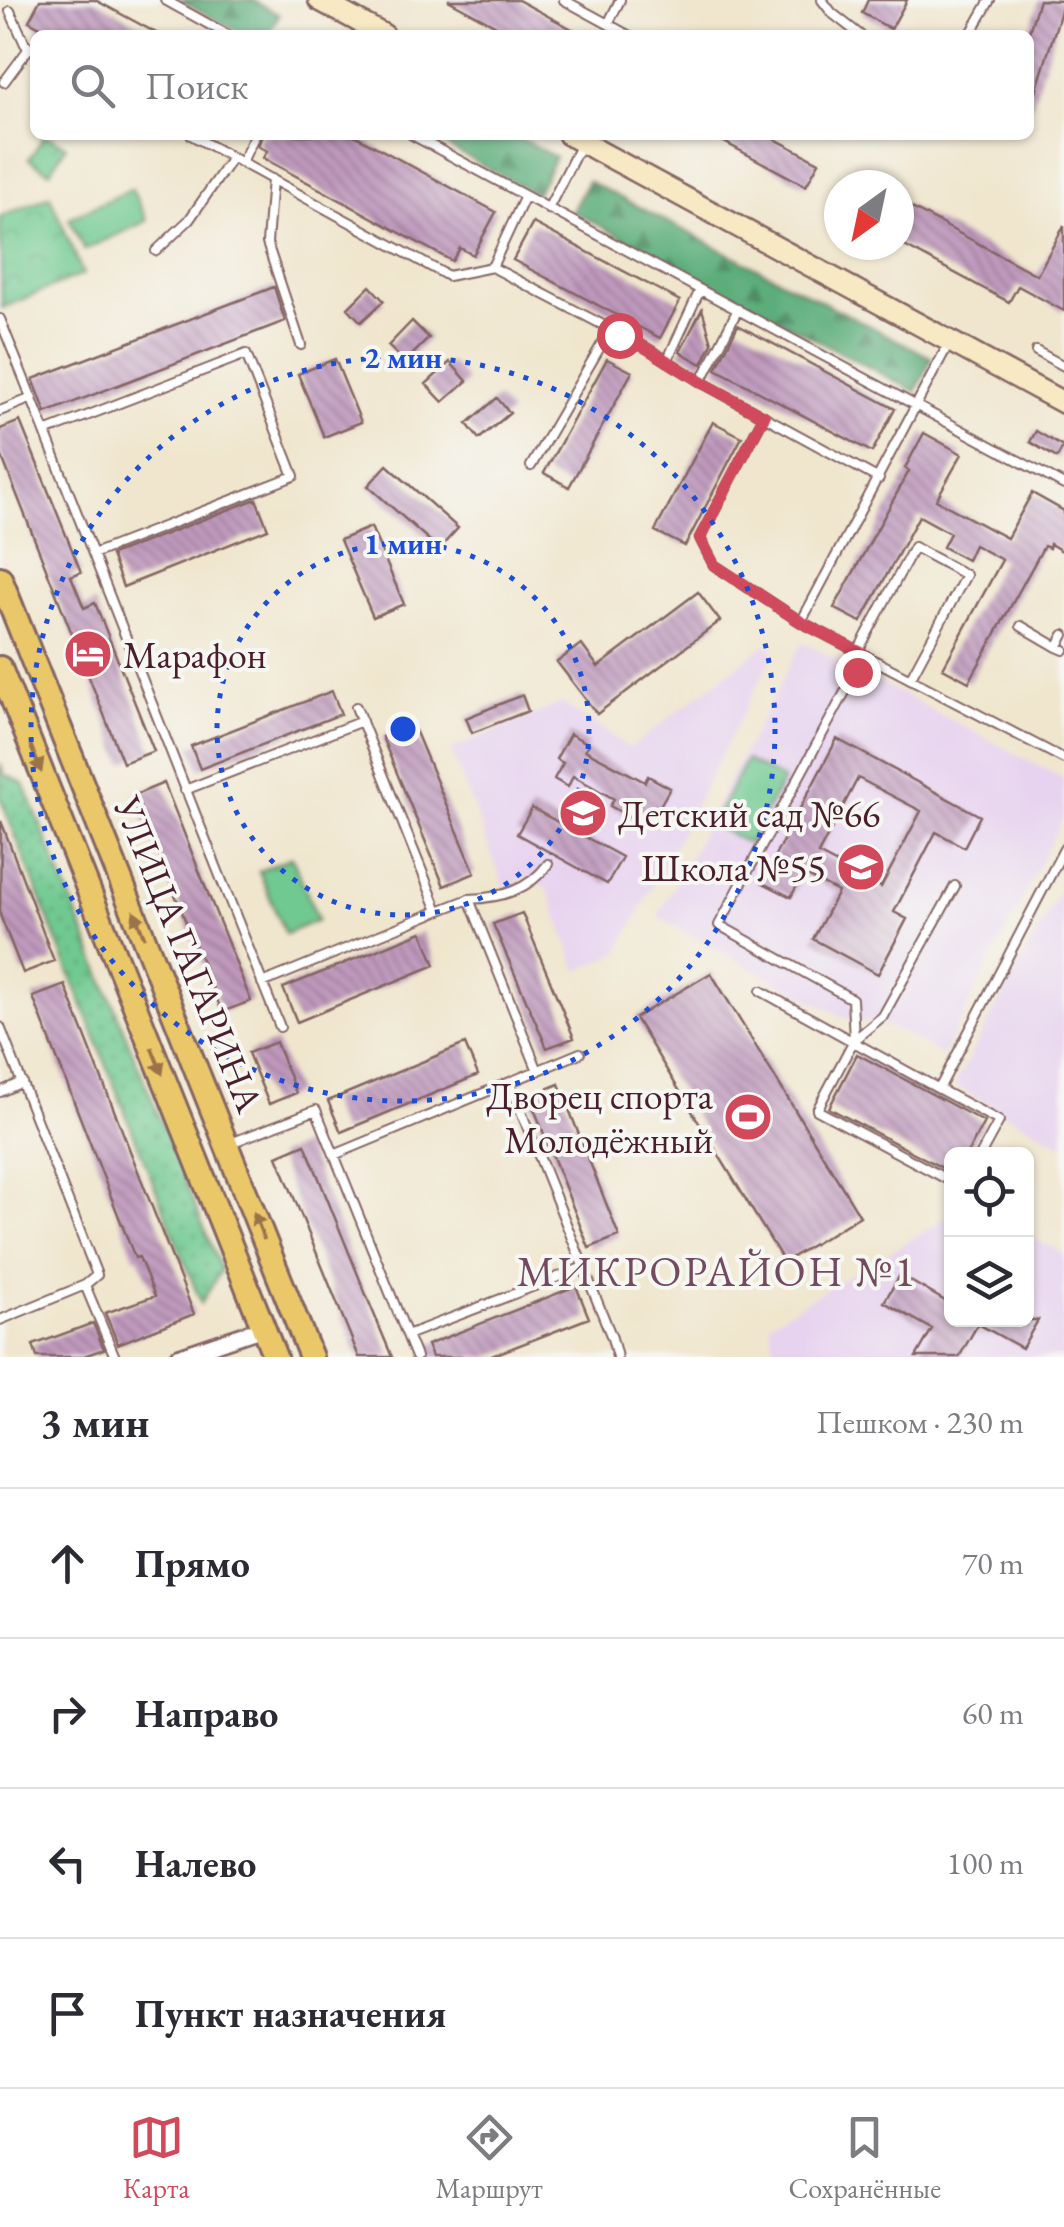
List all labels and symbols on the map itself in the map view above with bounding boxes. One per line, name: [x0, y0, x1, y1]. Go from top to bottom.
north arrow: [824, 170, 914, 260]
route start: [597, 313, 643, 359]
text: 2 мин: [364, 338, 442, 377]
text: 1 мин: [364, 524, 442, 563]
hotel icon: Марафон: [62, 628, 114, 680]
place label: Марафон: [123, 630, 267, 679]
route end: [835, 650, 881, 696]
centre of rings: [385, 711, 421, 747]
one-way arrow: [29, 744, 45, 774]
school or university icon: Детский сад №66: [557, 787, 609, 839]
street label: УЛИЦА ГАГАРИНА: [103, 788, 275, 1120]
place label: Детский сад №66: [618, 789, 880, 838]
school or university icon: Школа №55: [835, 841, 887, 893]
place label: Школа №55: [641, 843, 826, 892]
one-way arrow: [130, 908, 146, 938]
one-way arrow: [149, 1046, 165, 1076]
place label: Дворец спорта Молодёжный: [486, 1071, 714, 1164]
sports icon: Дворец спорта Молодёжный: [722, 1091, 774, 1143]
one-way arrow: [251, 1210, 266, 1240]
district label: МИКРОРАЙОН №1: [517, 1244, 917, 1299]

